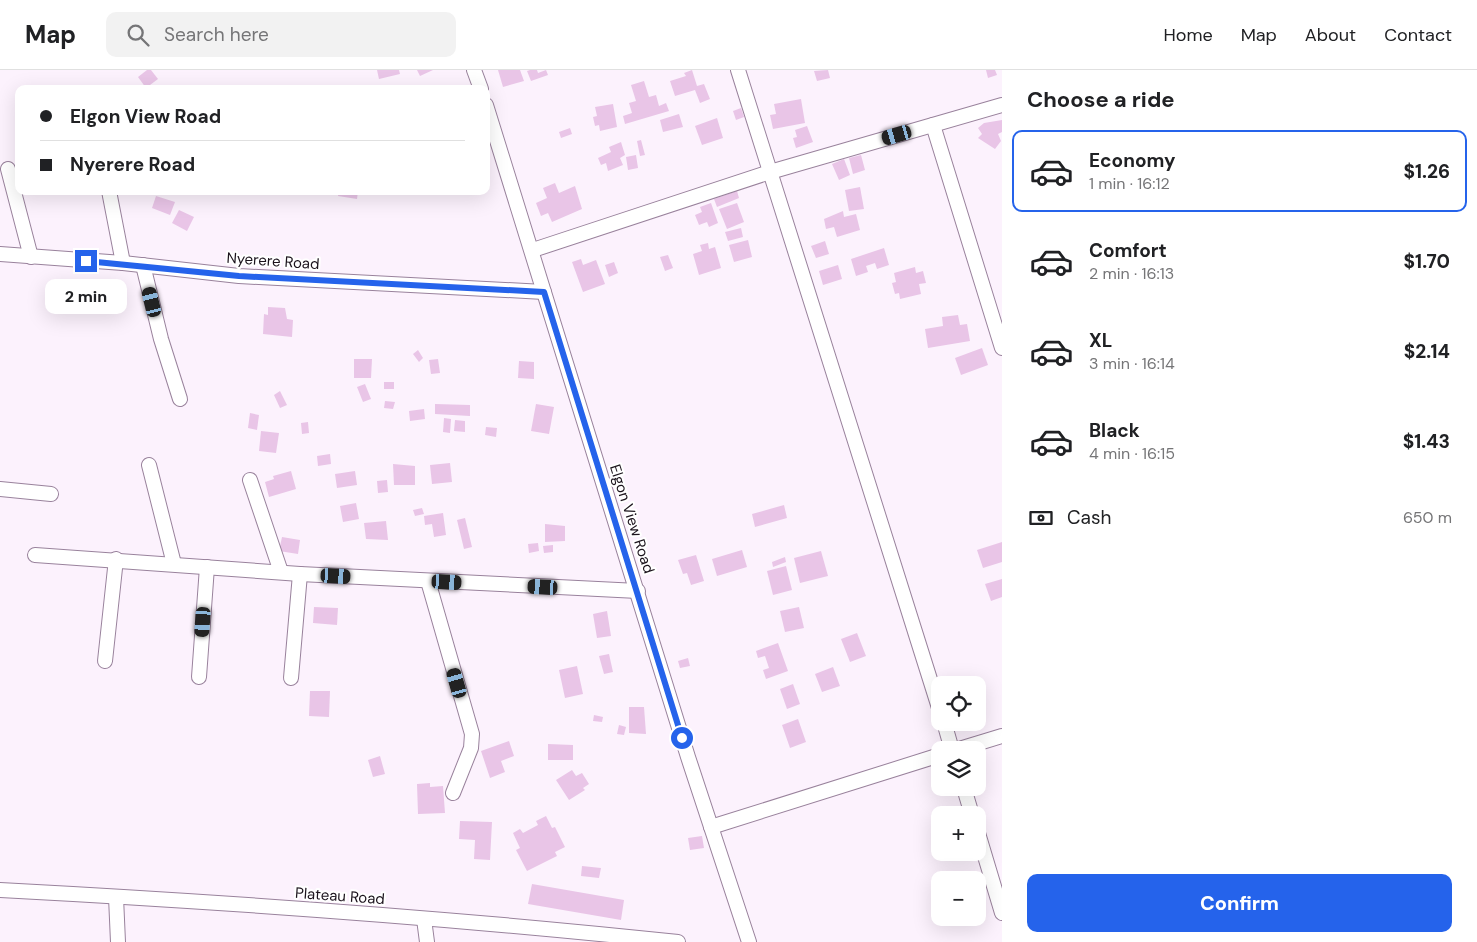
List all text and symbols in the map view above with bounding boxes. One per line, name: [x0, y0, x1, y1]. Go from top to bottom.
search box: [106, 12, 456, 57]
text: Map: [25, 19, 76, 50]
icon: search: [124, 21, 152, 49]
text: Search here: [164, 22, 269, 47]
text: Home: [1163, 23, 1213, 47]
text: Map: [1241, 23, 1277, 47]
text: About: [1305, 23, 1356, 47]
text: Contact: [1384, 23, 1452, 47]
text: Choose a ride: [1027, 85, 1175, 114]
text: Elgon View Road: [70, 104, 221, 129]
car: [880, 124, 913, 146]
text: Economy: [1089, 148, 1176, 173]
icon: car: [1029, 149, 1074, 194]
text: Nyerere Road: [70, 152, 195, 177]
text: $1.26: [1404, 159, 1450, 184]
text: 1 min · 16:12: [1089, 173, 1170, 194]
text: Comfort: [1089, 238, 1167, 263]
icon: car: [1029, 239, 1074, 284]
street label: Nyerere Road: [226, 248, 320, 274]
text: $1.70: [1404, 249, 1450, 274]
route end: [75, 250, 97, 272]
text: 2 min · 16:13: [1089, 263, 1174, 284]
callout: 2 min: [45, 278, 127, 314]
text: 2 min: [65, 286, 107, 307]
car: [141, 286, 162, 318]
text: XL: [1089, 328, 1112, 353]
icon: car: [1029, 329, 1074, 374]
text: $2.14: [1404, 339, 1450, 364]
text: 3 min · 16:14: [1089, 353, 1175, 374]
text: Black: [1089, 418, 1140, 443]
icon: car: [1029, 419, 1074, 464]
text: $1.43: [1403, 429, 1450, 454]
text: 4 min · 16:15: [1089, 443, 1175, 464]
street label: Elgon View Road: [605, 462, 659, 576]
icon: cash: [1027, 504, 1055, 532]
text: Cash: [1067, 505, 1111, 530]
text: 650 m: [1403, 507, 1452, 528]
car: [320, 568, 351, 584]
car: [431, 574, 462, 590]
car: [527, 579, 558, 595]
car: [194, 607, 211, 637]
car: [445, 667, 468, 699]
map controls: [931, 676, 986, 926]
button: locate: [931, 676, 986, 731]
route start: [671, 727, 693, 749]
button: layers: [931, 741, 986, 796]
button: +: [931, 806, 986, 861]
button: −: [931, 871, 986, 926]
button: Confirm: [1027, 874, 1452, 932]
street label: Plateau Road: [294, 883, 386, 909]

